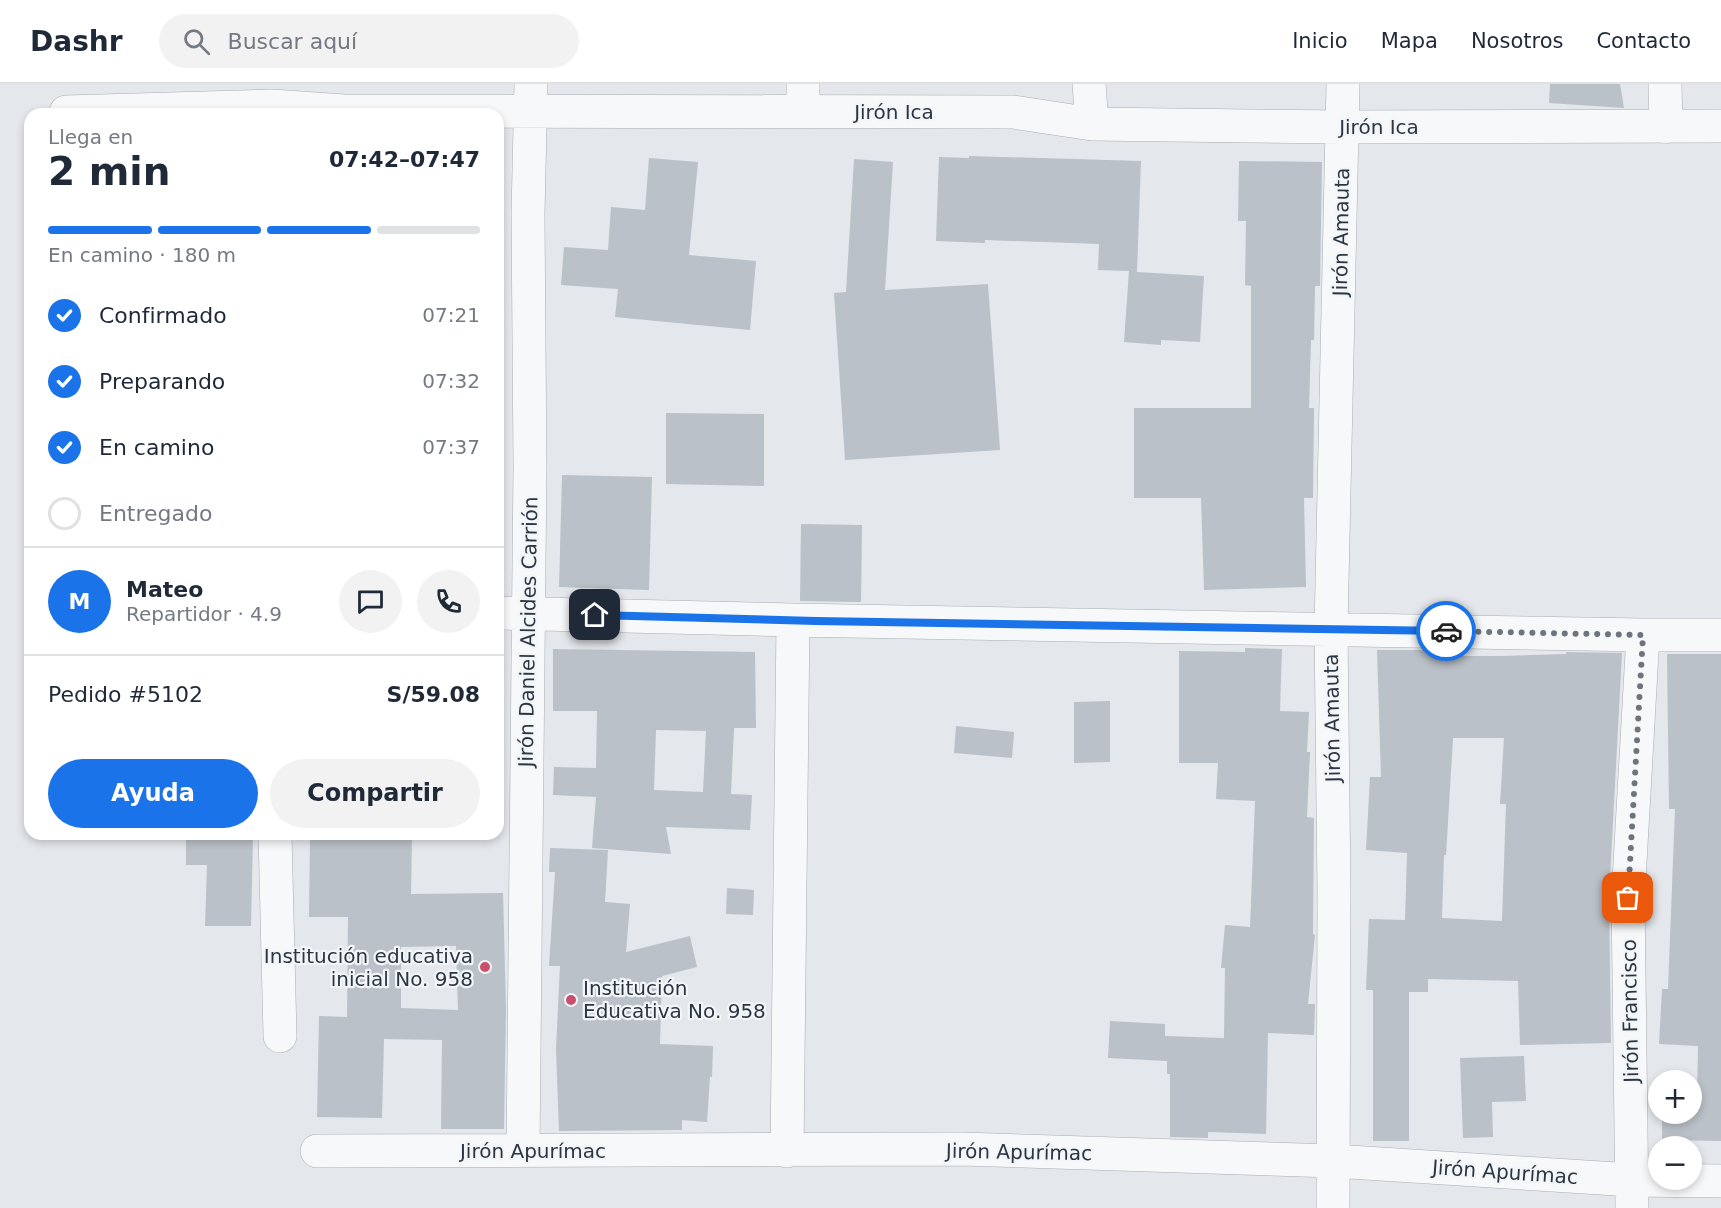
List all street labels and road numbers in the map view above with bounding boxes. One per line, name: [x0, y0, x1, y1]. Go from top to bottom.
street label: Jirón Ica: [852, 100, 934, 124]
street label: Jirón Ica: [1337, 115, 1419, 139]
street label: Jirón Amauta: [1328, 167, 1354, 299]
street label: Jirón Daniel Alcides Carrión: [514, 496, 542, 770]
street label: Jirón Amauta: [1319, 653, 1345, 785]
street label: Jirón Francisco: [1617, 939, 1643, 1085]
street label: Jirón Apurímac: [458, 1139, 606, 1163]
street label: Jirón Apurímac: [944, 1139, 1092, 1165]
street label: Jirón Apurímac: [1429, 1155, 1579, 1189]

